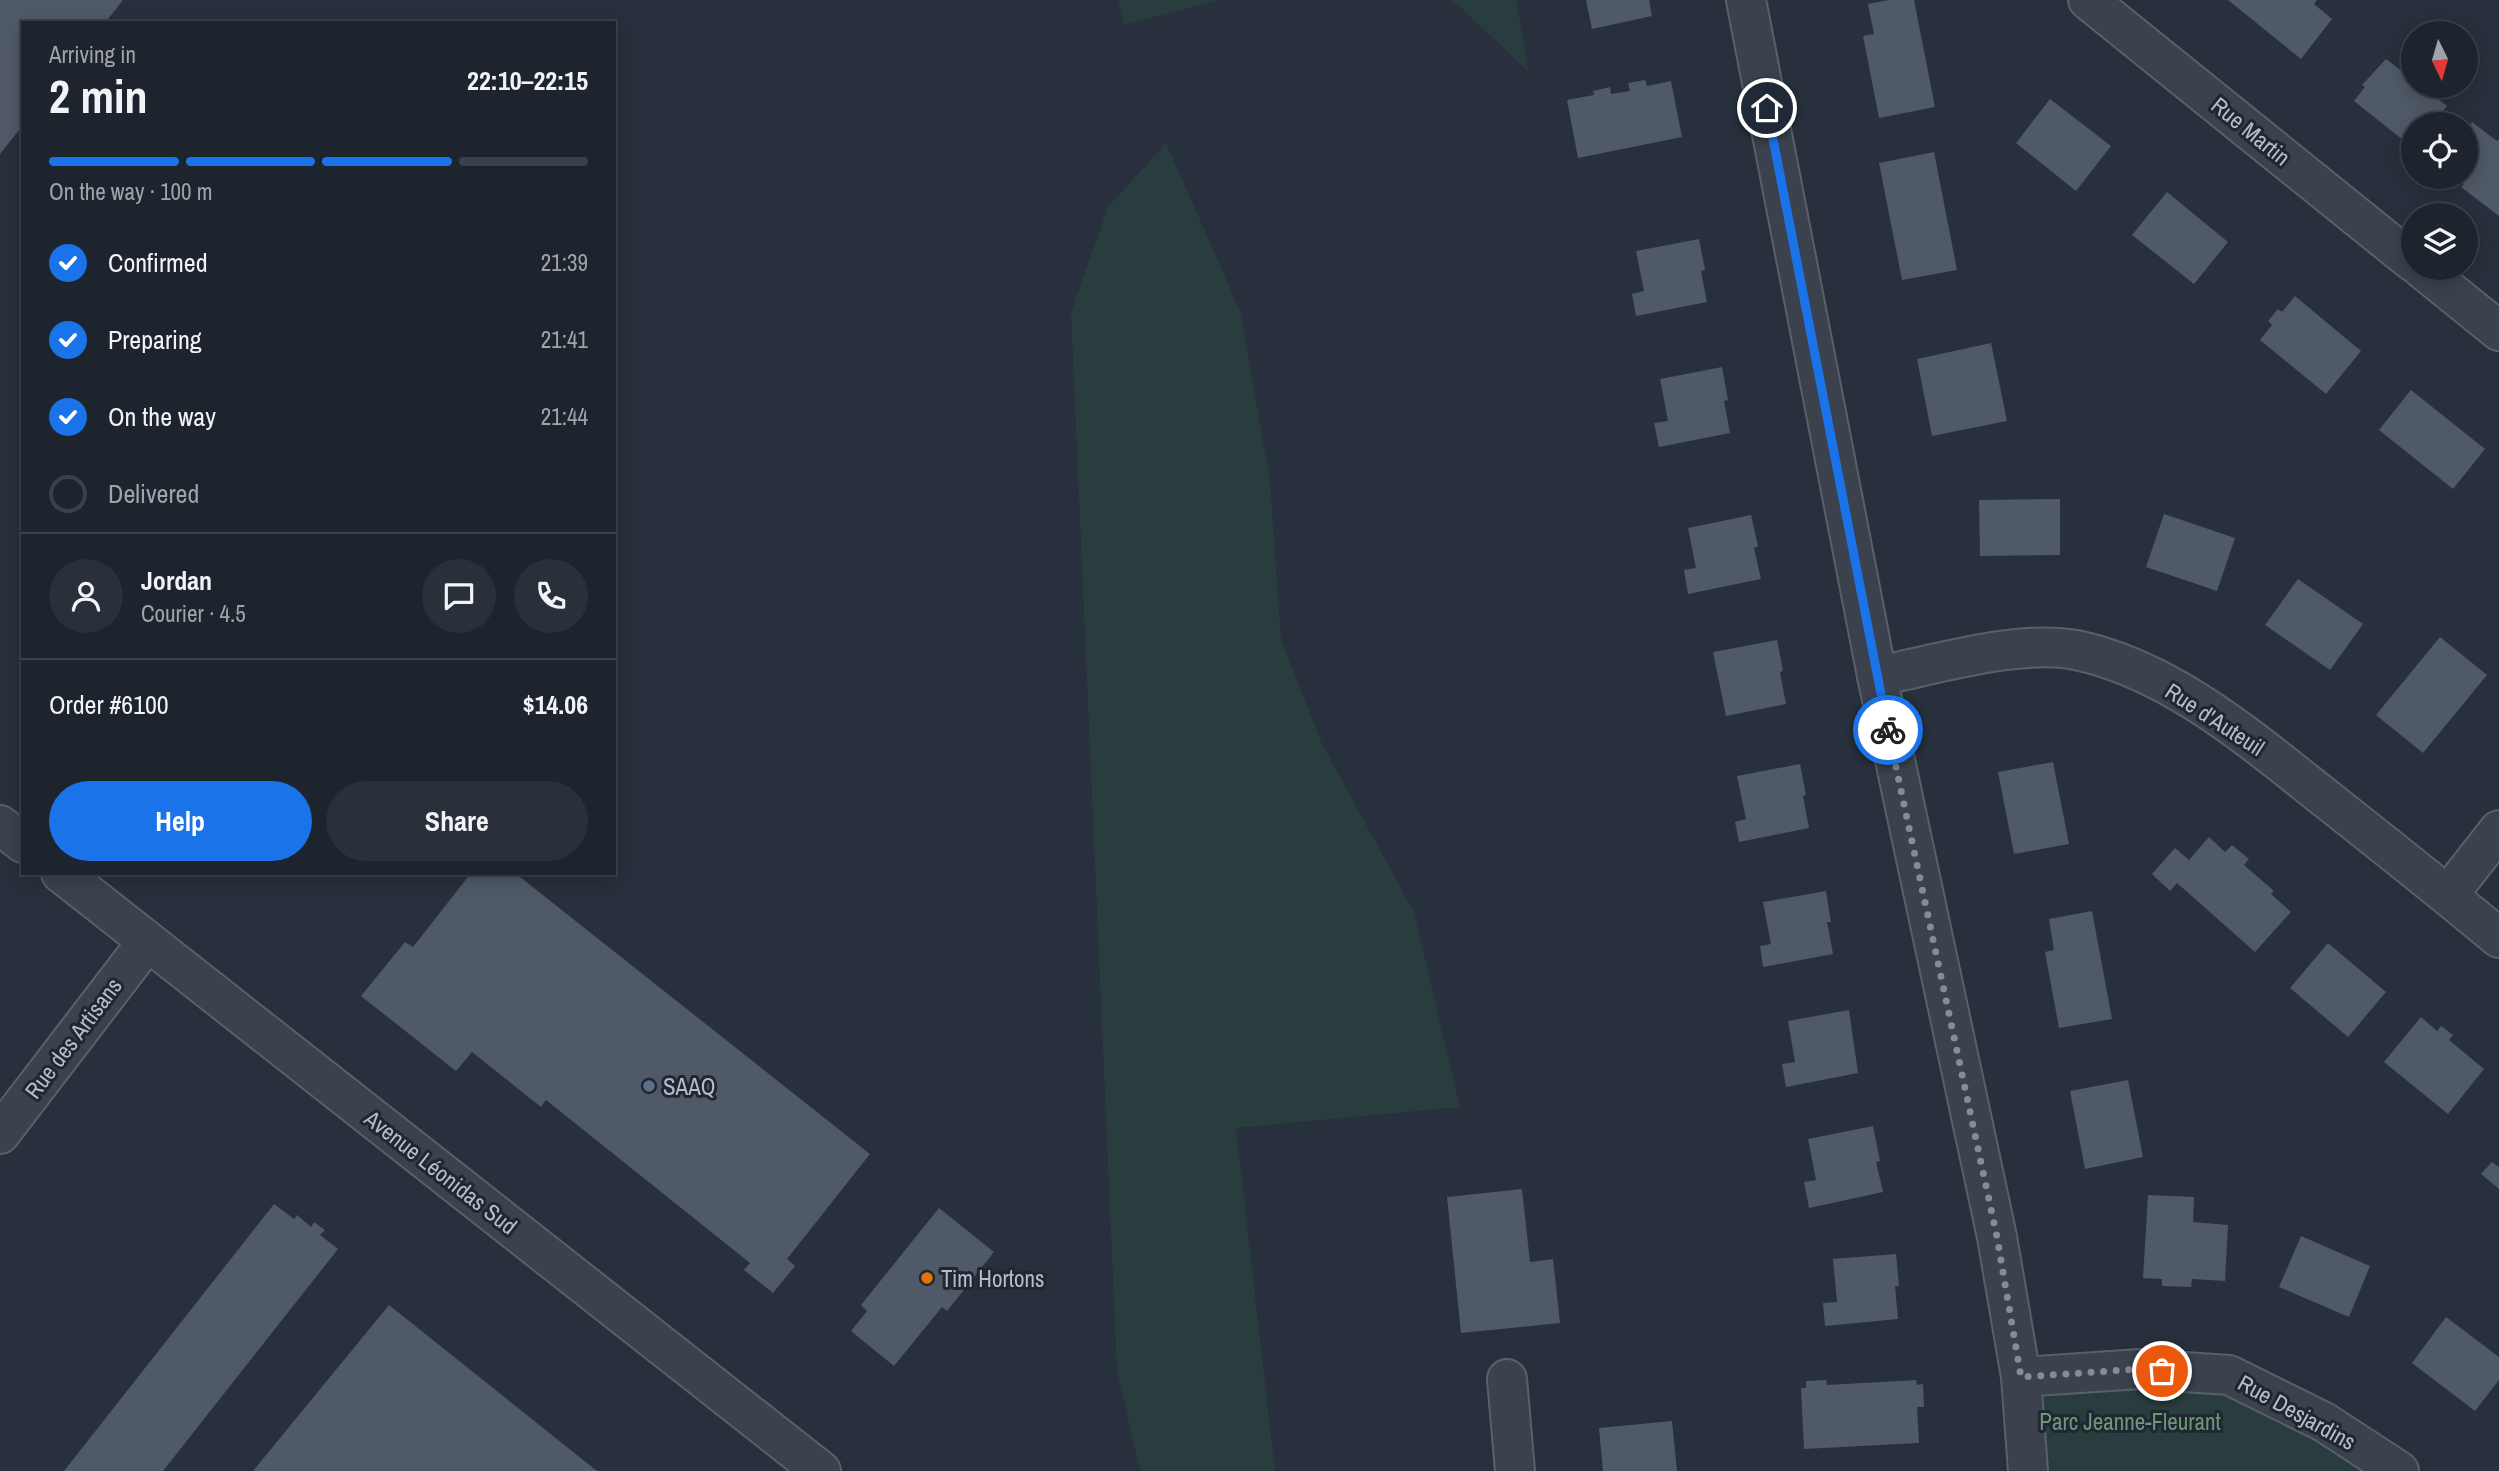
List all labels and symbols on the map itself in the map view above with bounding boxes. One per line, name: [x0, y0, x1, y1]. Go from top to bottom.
north arrow: [2401, 21, 2478, 98]
pin: [1737, 78, 1797, 138]
street label: Rue Martin: [2205, 90, 2297, 172]
street label: Rue d'Auteuil: [2159, 675, 2271, 763]
courier: [1853, 695, 1923, 765]
street label: Rue des Artisans: [17, 971, 129, 1105]
place label: SAAQ: [663, 1071, 715, 1102]
marker: SAAQ: [641, 1078, 657, 1094]
street label: Avenue Léonidas Sud: [358, 1102, 524, 1241]
place label: Tim Hortons: [941, 1263, 1044, 1294]
marker: Tim Hortons: [919, 1270, 935, 1286]
pin: [2132, 1341, 2192, 1401]
street label: Rue Desjardins: [2233, 1367, 2361, 1457]
park label: Parc Jeanne-Fleurant: [2039, 1406, 2221, 1437]

